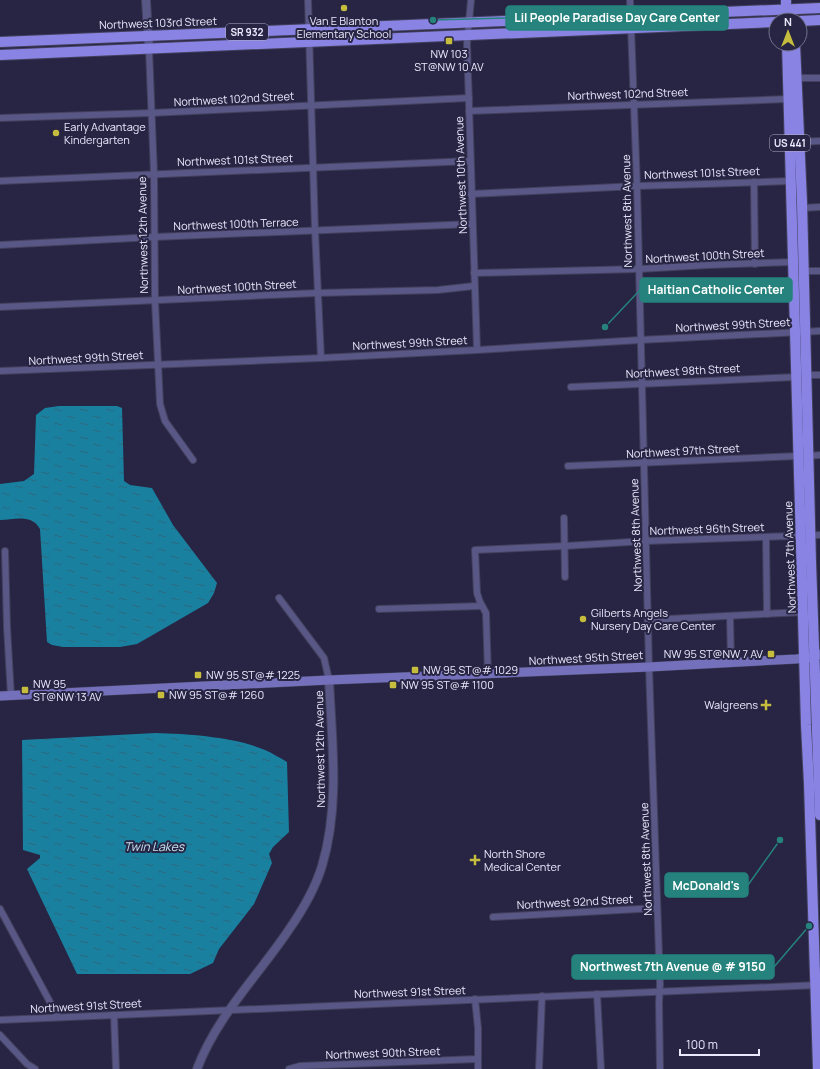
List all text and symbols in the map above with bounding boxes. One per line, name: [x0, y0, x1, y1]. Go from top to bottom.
marker: Van E Blanton Elementary School: [339, 3, 349, 13]
callout: Lil People Paradise Day Care Center: [506, 6, 728, 30]
text: Lil People Paradise Day Care Center: [514, 9, 720, 26]
north arrow: [768, 12, 808, 52]
street label: Northwest 103rd Street: [99, 13, 217, 32]
place label: Van E Blanton Elementary School: [297, 13, 391, 41]
text: N: [784, 14, 792, 29]
road number: SR 932: [226, 24, 268, 40]
marker: NW 103 ST@NW 10 AV: [444, 36, 454, 46]
place label: NW 103 ST@NW 10 AV: [414, 46, 484, 74]
street label: Northwest 102nd Street: [567, 84, 689, 103]
street label: Northwest 102nd Street: [173, 88, 295, 109]
street label: Northwest 10th Avenue: [451, 115, 470, 234]
place label: Early Advantage Kindergarten: [64, 119, 146, 147]
marker: Early Advantage Kindergarten: [51, 128, 61, 138]
road number: US 441: [770, 135, 810, 151]
street label: Northwest 101st Street: [177, 150, 293, 169]
street label: Northwest 8th Avenue: [618, 154, 635, 268]
street label: Northwest 101st Street: [644, 163, 760, 182]
street label: Northwest 12th Avenue: [134, 176, 151, 294]
street label: Northwest 100th Terrace: [173, 214, 299, 233]
street label: Northwest 100th Street: [645, 245, 765, 266]
street label: Northwest 100th Street: [177, 276, 297, 297]
callout: Haitian Catholic Center: [640, 278, 792, 302]
text: Haitian Catholic Center: [648, 281, 784, 298]
street label: Northwest 99th Street: [675, 314, 791, 335]
street label: Northwest 99th Street: [352, 332, 468, 353]
street label: Northwest 99th Street: [28, 347, 144, 368]
street label: Northwest 98th Street: [625, 360, 741, 381]
street label: Northwest 97th Street: [626, 440, 740, 461]
street label: Northwest 8th Avenue: [626, 478, 645, 592]
street label: Northwest 7th Avenue: [780, 500, 799, 613]
street label: Northwest 96th Street: [649, 519, 765, 538]
place label: Gilberts Angels Nursery Day Care Center: [591, 605, 716, 633]
marker: Gilberts Angels Nursery Day Care Center: [578, 614, 588, 624]
place label: NW 95 ST@NW 7 AV: [664, 646, 763, 661]
street label: Northwest 95th Street: [528, 647, 644, 668]
marker: NW 95 ST@NW 7 AV: [766, 649, 776, 659]
place label: NW 95 ST@# 1029: [423, 662, 518, 677]
marker: NW 95 ST@# 1029: [410, 665, 420, 675]
place label: NW 95 ST@# 1225: [206, 667, 300, 682]
marker: NW 95 ST@# 1225: [193, 670, 203, 680]
place label: NW 95 ST@NW 13 AV: [33, 676, 102, 704]
place label: NW 95 ST@# 1100: [401, 677, 494, 692]
marker: NW 95 ST@# 1100: [388, 680, 398, 690]
marker: NW 95 ST@NW 13 AV: [20, 685, 30, 695]
place label: NW 95 ST@# 1260: [169, 687, 264, 702]
marker: NW 95 ST@# 1260: [156, 690, 166, 700]
street label: Northwest 12th Avenue: [311, 690, 328, 808]
place label: Walgreens: [704, 697, 758, 712]
marker: Walgreens: [761, 700, 771, 710]
street label: Northwest 8th Avenue: [636, 802, 655, 916]
water label: Twin Lakes: [124, 838, 186, 855]
place label: North Shore Medical Center: [484, 846, 561, 874]
marker: North Shore Medical Center: [469, 854, 481, 866]
callout: McDonald's: [665, 873, 748, 897]
text: McDonald's: [673, 877, 740, 894]
street label: Northwest 92nd Street: [516, 891, 634, 912]
callout: Northwest 7th Avenue @ # 9150: [572, 955, 774, 979]
text: Northwest 7th Avenue @ # 9150: [580, 958, 766, 975]
street label: Northwest 91st Street: [354, 982, 466, 1001]
street label: Northwest 91st Street: [30, 995, 142, 1016]
scale bar: [680, 1031, 759, 1057]
text: 100 m: [686, 1036, 718, 1053]
street label: Northwest 90th Street: [325, 1043, 441, 1062]

